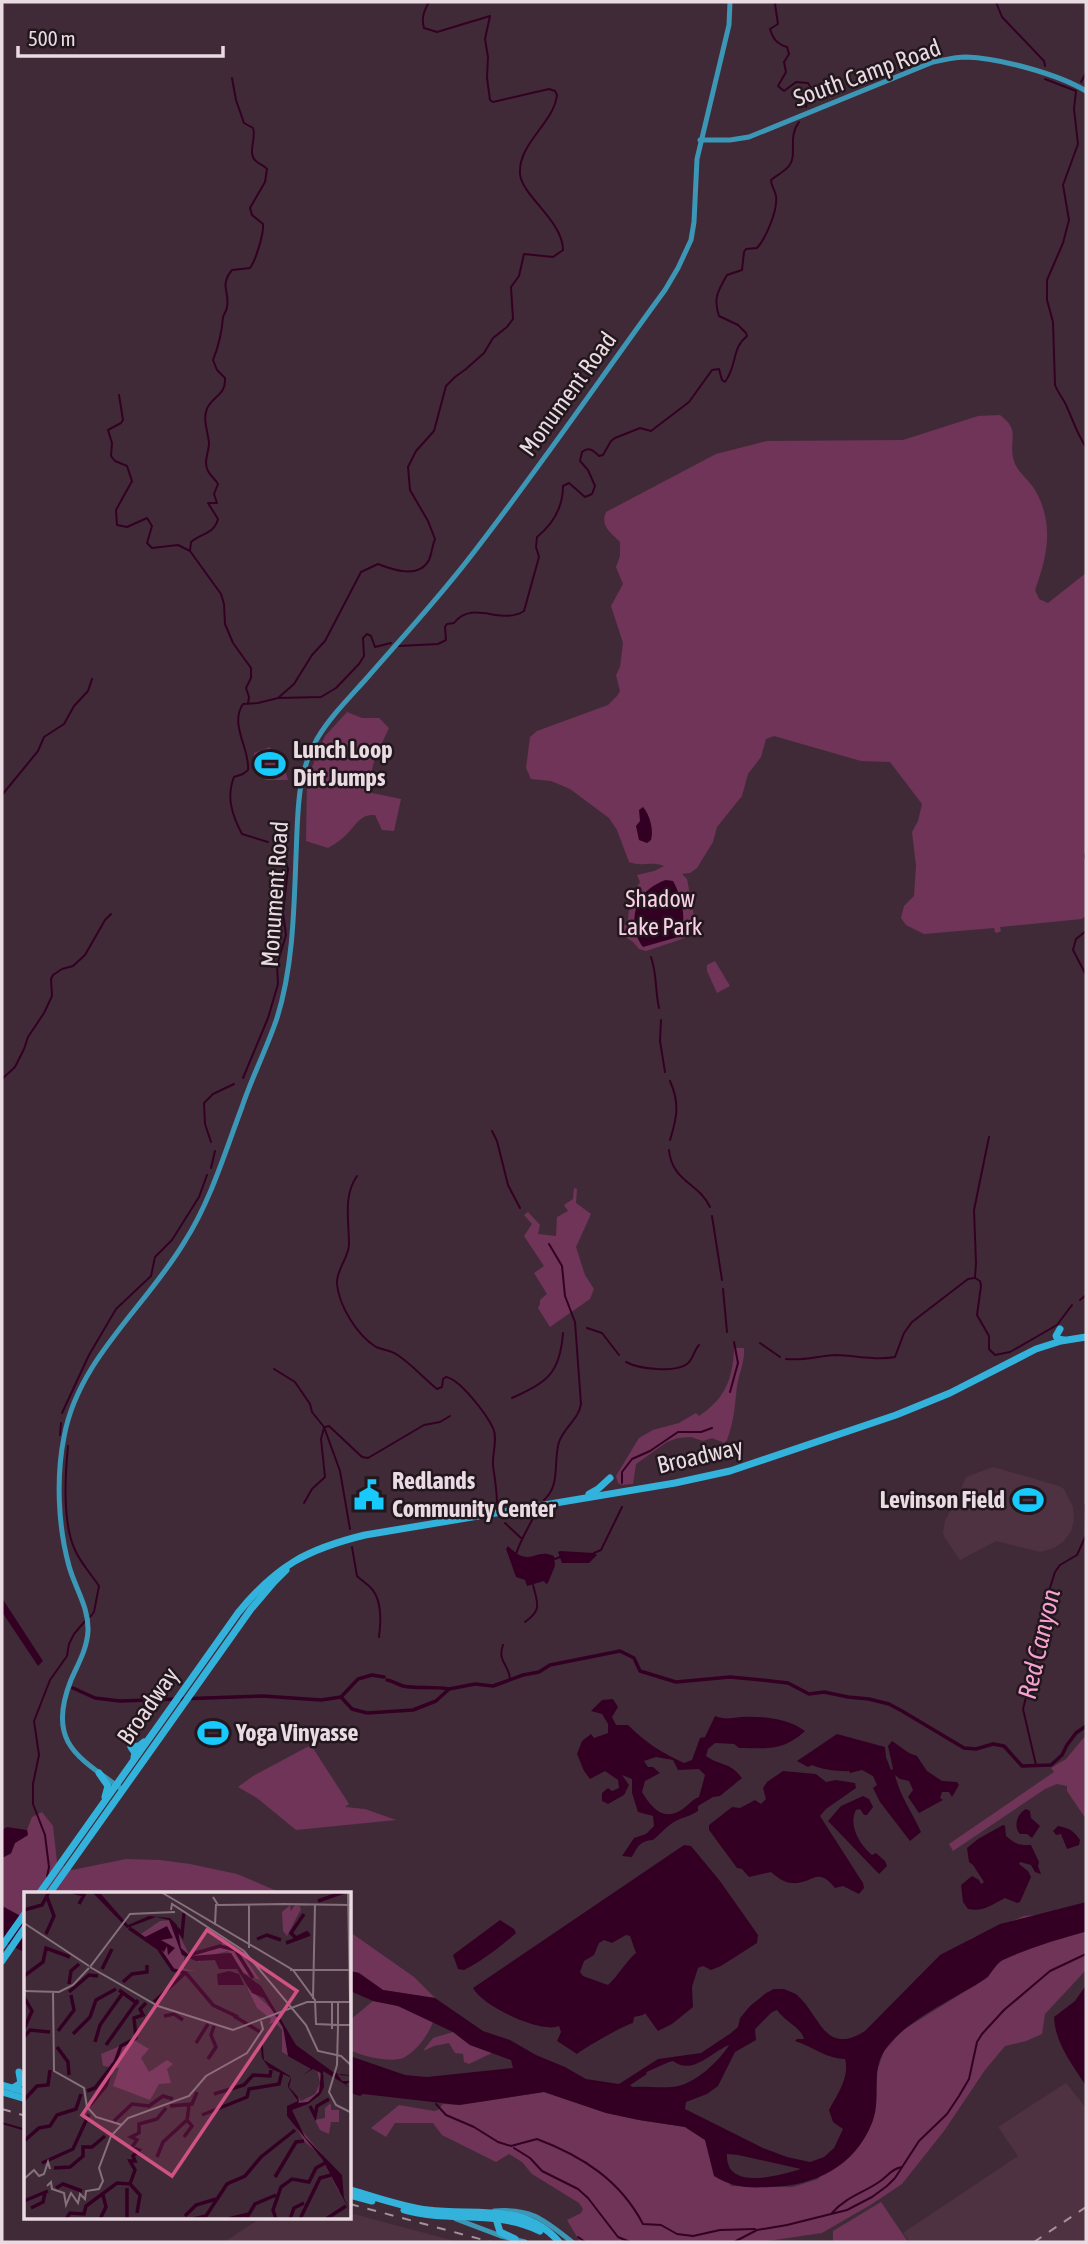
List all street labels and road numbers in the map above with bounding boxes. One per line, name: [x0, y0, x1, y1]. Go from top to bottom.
street label: South Camp Road: [790, 33, 944, 112]
street label: Monument Road: [514, 327, 622, 461]
street label: Monument Road: [256, 820, 293, 968]
street label: Broadway: [654, 1433, 746, 1478]
street label: Broadway: [111, 1662, 184, 1749]

